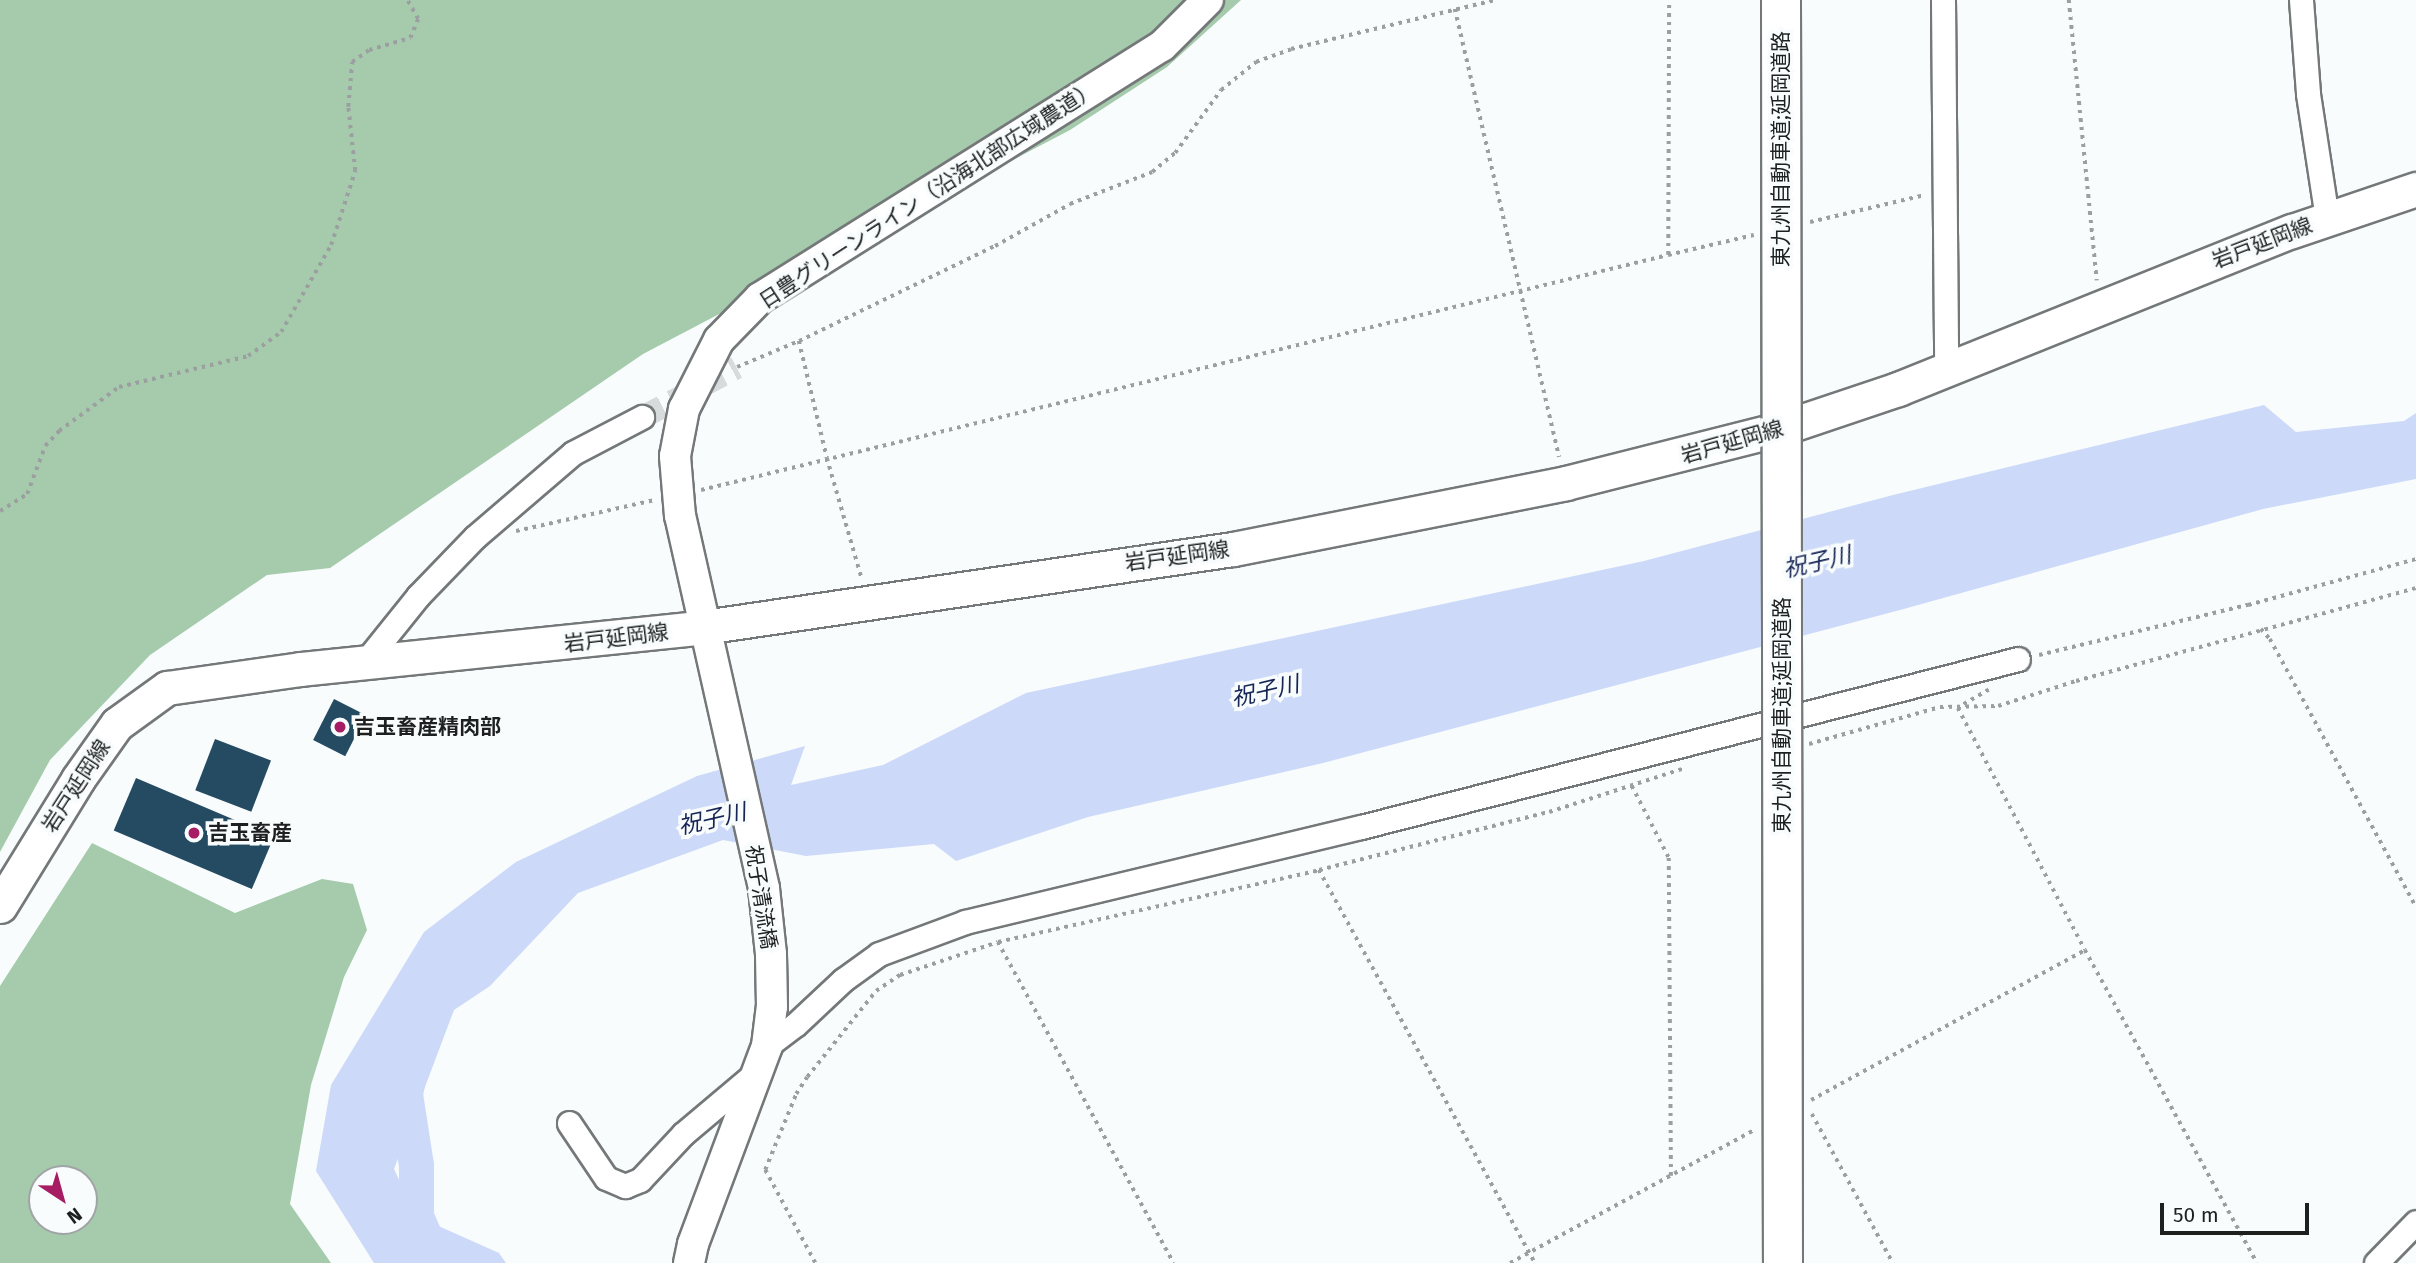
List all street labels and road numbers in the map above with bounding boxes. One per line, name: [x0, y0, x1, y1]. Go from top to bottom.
street label: 東九州自動車道;延岡道路: [1768, 31, 1794, 267]
street label: 日豊グリーンライン（沿海北部広域農道）: [754, 76, 1102, 314]
street label: 岩戸延岡線: [2208, 212, 2316, 274]
street label: 岩戸延岡線: [1678, 415, 1786, 469]
street label: 岩戸延岡線: [1123, 536, 1231, 576]
street label: 東九州自動車道;延岡道路: [1769, 597, 1795, 833]
street label: 岩戸延岡線: [562, 619, 670, 657]
street label: 岩戸延岡線: [37, 735, 115, 837]
street label: 祝子清流橋: [740, 843, 782, 951]

